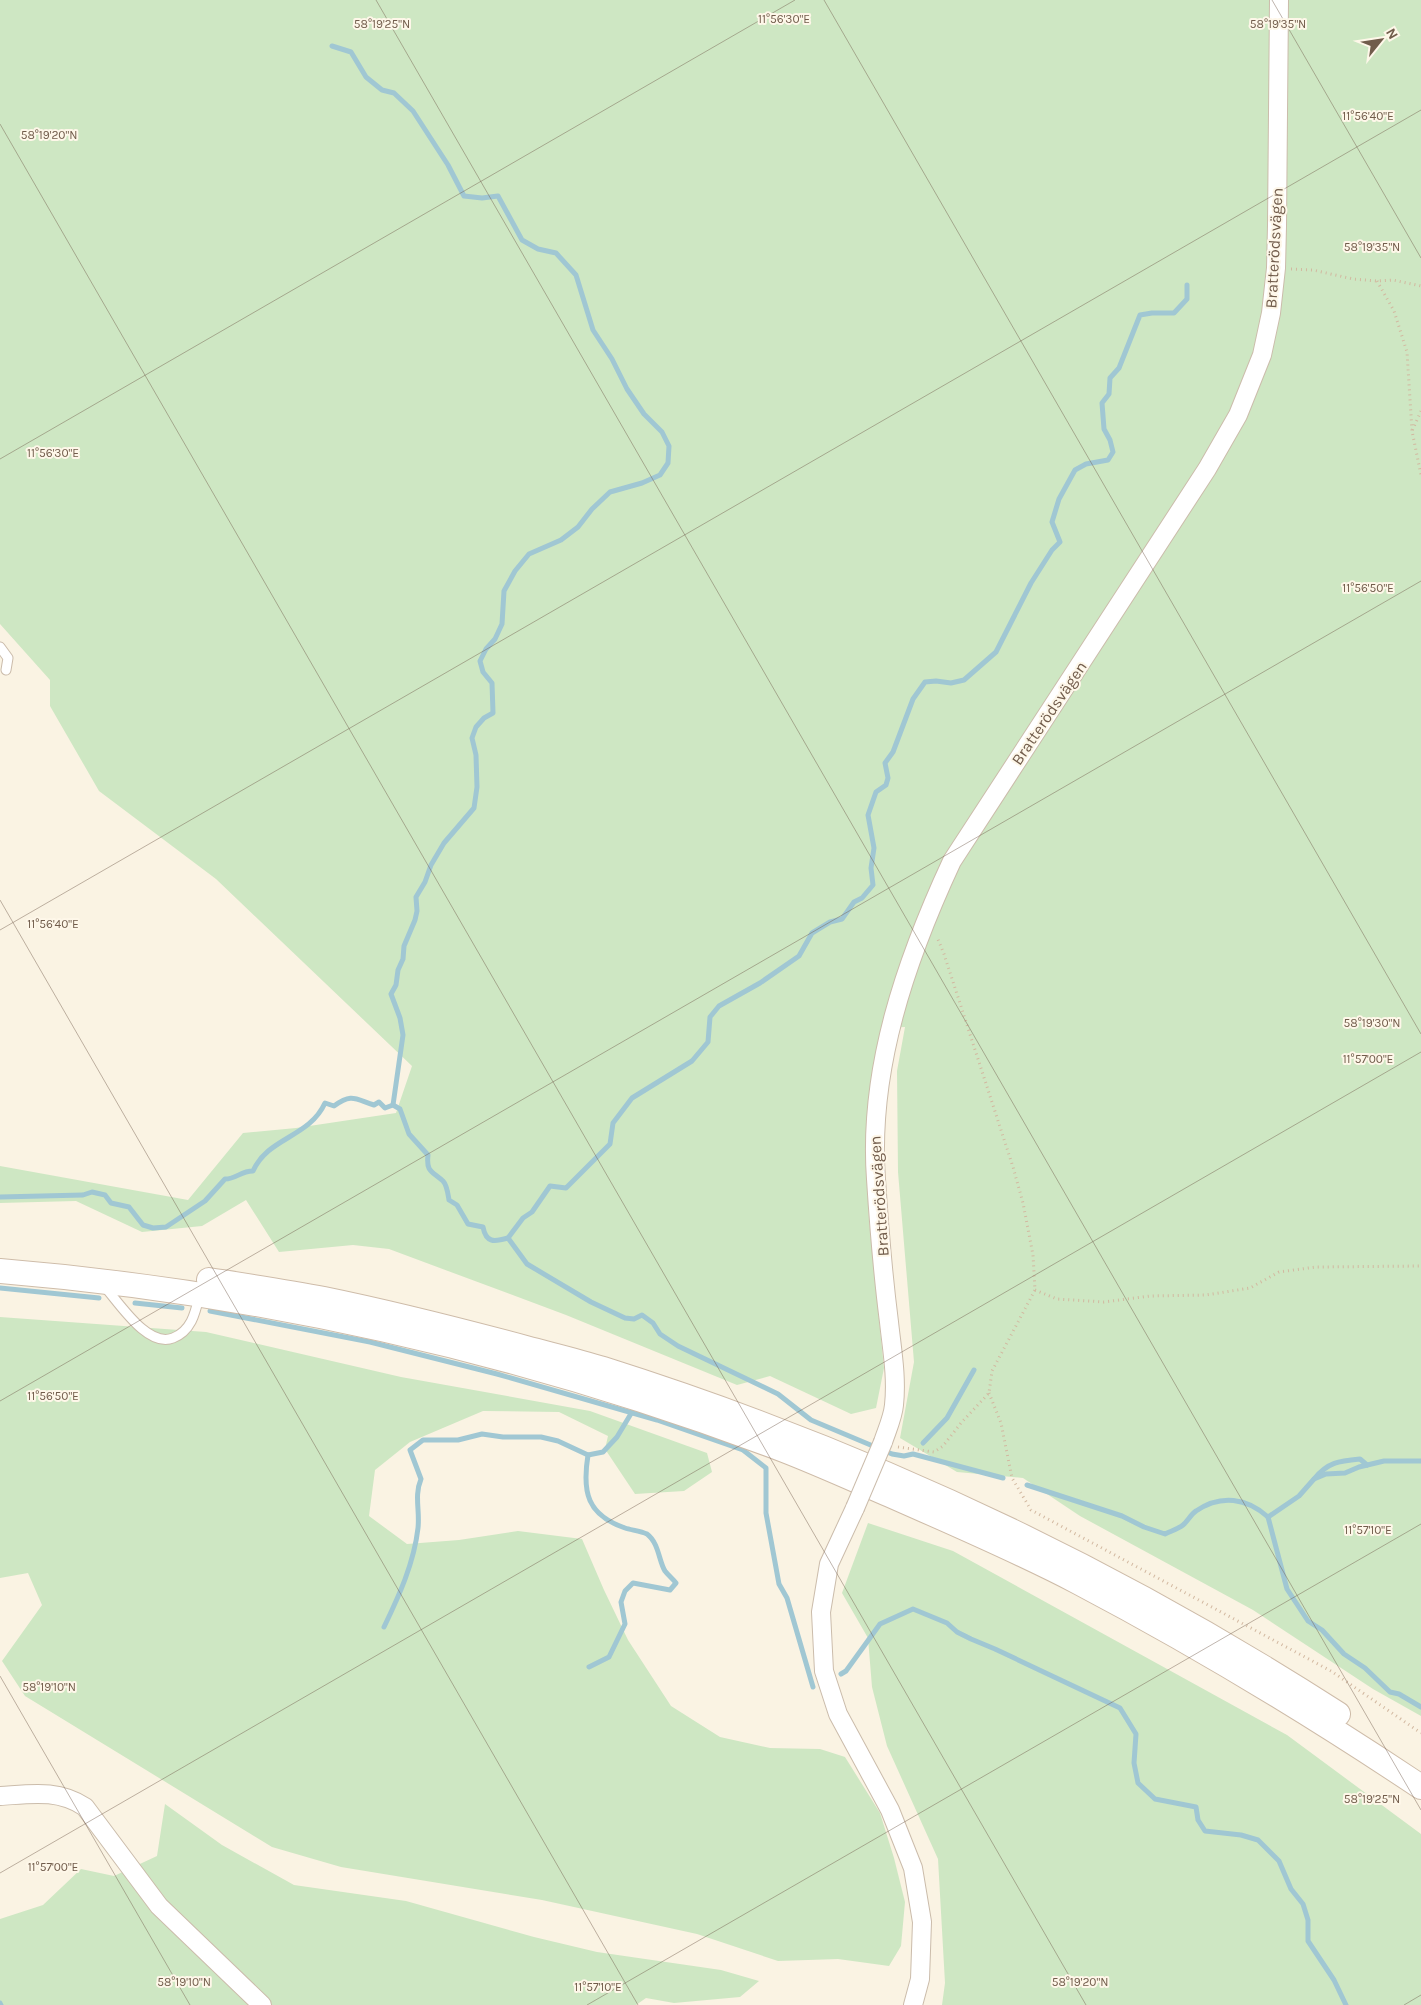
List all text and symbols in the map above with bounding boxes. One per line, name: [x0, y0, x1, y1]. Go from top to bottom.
text: 11°56'30"E: [758, 12, 810, 26]
north arrow: [1356, 15, 1406, 65]
text: 58°19'25"N: [354, 17, 410, 31]
text: 58°19'35"N: [1250, 17, 1306, 31]
text: N: [1382, 25, 1402, 42]
text: 11°56'40"E: [1342, 109, 1394, 123]
text: 58°19'20"N: [21, 128, 77, 142]
street label: Bratterödsvägen: [1261, 187, 1287, 309]
text: 58°19'35"N: [1344, 240, 1400, 254]
text: 11°56'30"E: [27, 446, 79, 460]
text: 11°56'50"E: [1342, 581, 1394, 595]
street label: Bratterödsvägen: [1007, 658, 1091, 768]
text: 11°56'40"E: [27, 917, 79, 931]
text: 58°19'30"N: [1344, 1016, 1400, 1030]
text: 11°57'00"E: [1343, 1052, 1393, 1066]
street label: Bratterödsvägen: [865, 1135, 893, 1257]
text: 11°56'50"E: [27, 1389, 79, 1403]
text: 11°57'10"E: [1344, 1523, 1392, 1537]
text: 58°19'10"N: [22, 1680, 76, 1694]
text: 58°19'25"N: [1344, 1792, 1400, 1806]
text: 11°57'00"E: [28, 1860, 78, 1874]
text: 58°19'10"N: [157, 1975, 211, 1989]
text: 58°19'20"N: [1052, 1975, 1108, 1989]
text: 11°57'10"E: [574, 1980, 622, 1994]

